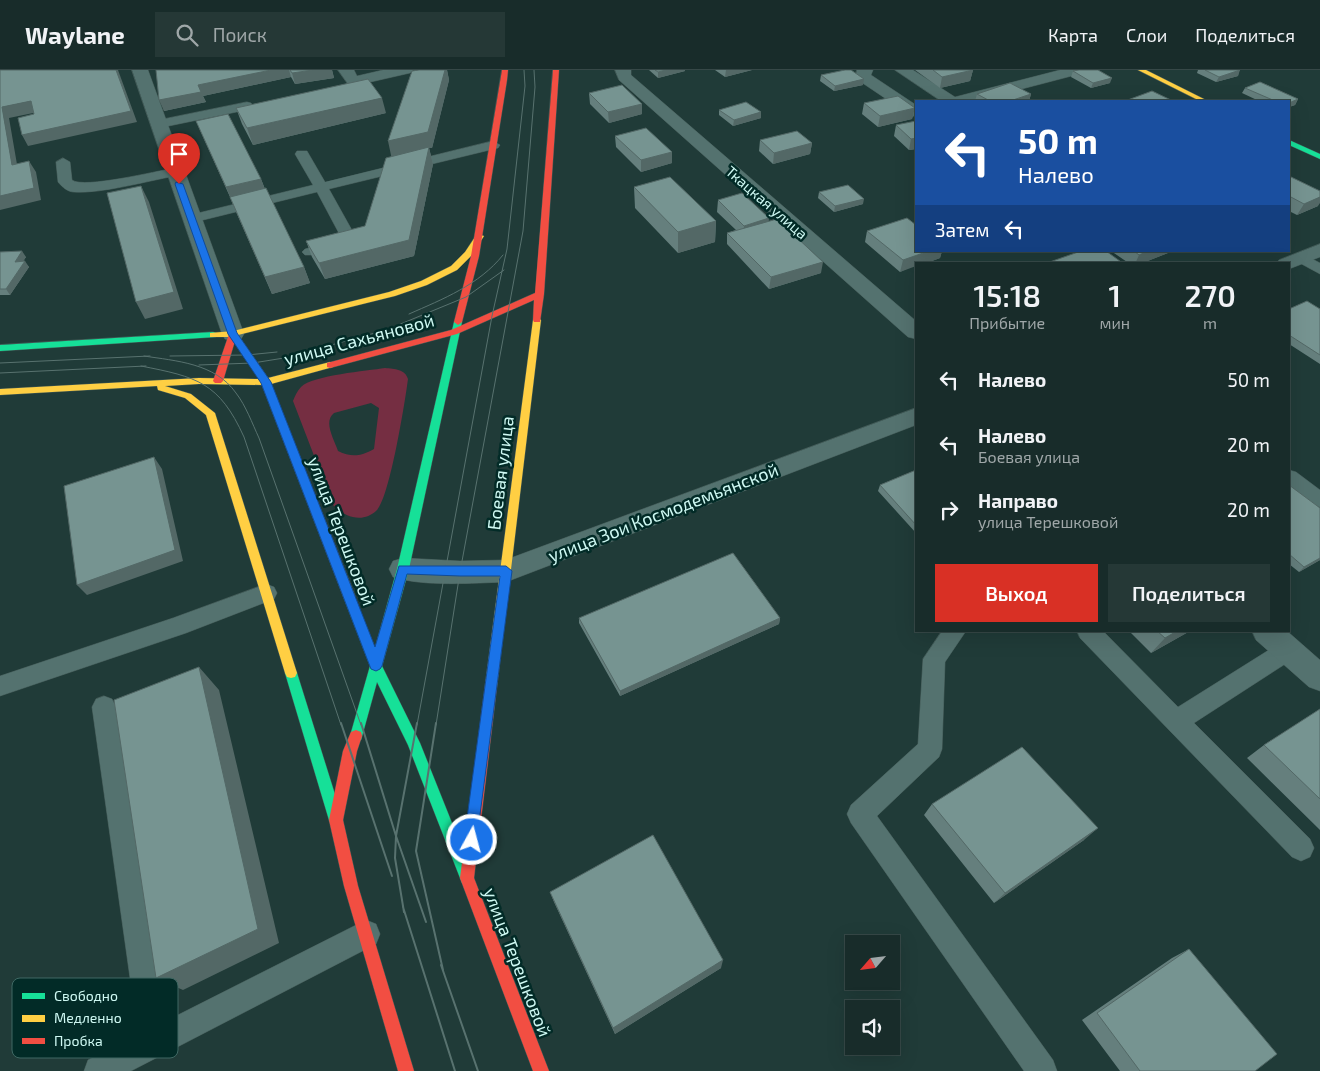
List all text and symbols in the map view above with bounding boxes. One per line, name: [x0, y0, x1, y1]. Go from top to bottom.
search box: [155, 12, 505, 57]
text: Waylane: [25, 20, 125, 49]
icon: search: [173, 21, 201, 49]
text: Поиск: [213, 23, 267, 46]
text: Карта: [1048, 24, 1098, 46]
text: Слои: [1126, 24, 1167, 46]
text: Поделиться: [1195, 24, 1295, 46]
text: 50 m: [1018, 119, 1098, 161]
icon: left: [935, 120, 1000, 185]
pin: [158, 133, 200, 184]
icon: arrive: [165, 140, 193, 168]
text: Налево: [1018, 161, 1094, 187]
street label: Ткацкая улица: [722, 162, 812, 243]
icon: left: [1000, 215, 1028, 243]
text: Затем: [935, 218, 990, 241]
text: 15:18: [974, 277, 1041, 313]
text: 1: [1109, 277, 1121, 313]
text: 270: [1184, 277, 1236, 313]
street label: улица Сахьяновой: [281, 308, 437, 370]
text: Прибытие: [969, 313, 1045, 332]
text: мин: [1099, 313, 1130, 332]
text: m: [1203, 313, 1217, 332]
icon: left: [935, 366, 963, 394]
text: Налево: [978, 368, 1046, 391]
text: 50 m: [1227, 368, 1270, 391]
street label: Боевая улица: [482, 415, 518, 531]
text: Налево: [978, 424, 1046, 447]
icon: left: [935, 431, 963, 459]
text: 20 m: [1227, 433, 1270, 456]
text: Боевая улица: [978, 447, 1080, 466]
street label: улица Терешковой: [303, 453, 381, 609]
street label: улица Зои Космодемьянской: [545, 458, 781, 566]
text: Направо: [978, 489, 1058, 512]
icon: right: [935, 496, 963, 524]
text: 20 m: [1227, 498, 1270, 521]
text: улица Терешковой: [978, 512, 1118, 531]
button: Выход: [935, 564, 1098, 622]
button: Поделиться: [1108, 564, 1270, 622]
position arrow: [445, 813, 497, 865]
street label: улица Терешковой: [479, 884, 557, 1040]
north arrow: [845, 935, 900, 990]
map controls: [845, 935, 900, 1055]
legend: [12, 978, 178, 1058]
text: Свободно: [54, 987, 118, 1004]
button: sound: [845, 1000, 900, 1055]
text: Медленно: [54, 1009, 122, 1026]
text: Пробка: [54, 1032, 103, 1049]

